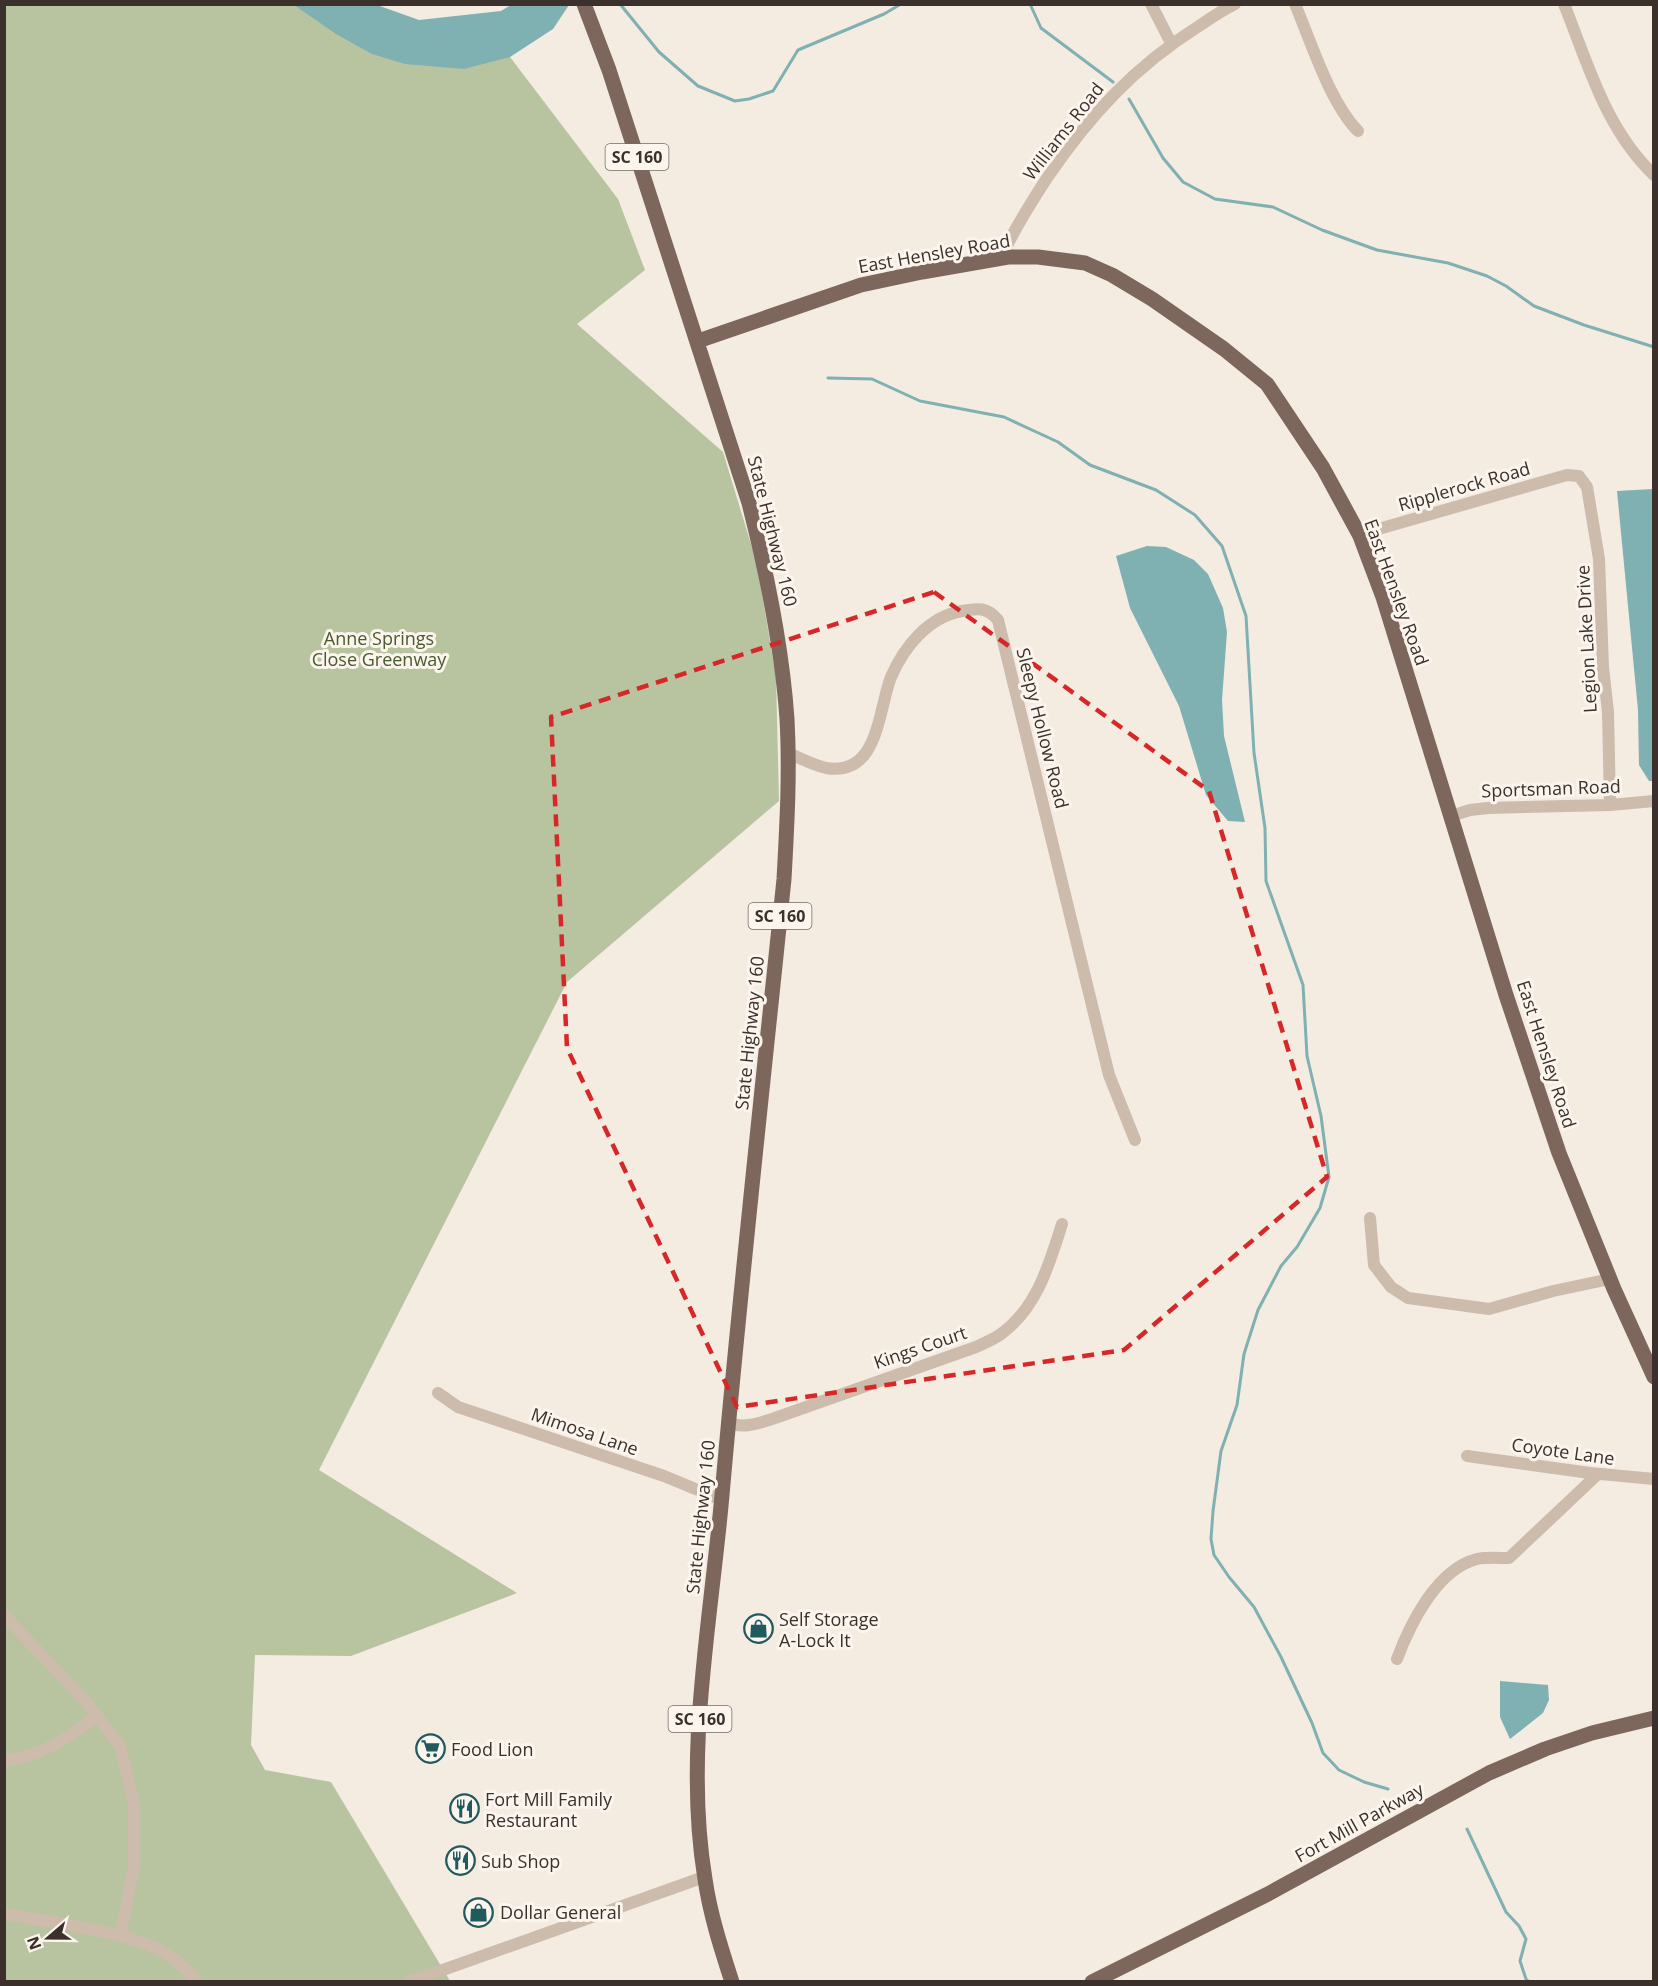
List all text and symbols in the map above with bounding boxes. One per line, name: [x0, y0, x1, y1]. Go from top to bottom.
street label: Williams Road: [1017, 77, 1109, 185]
road number: SC 160: [606, 144, 668, 170]
street label: East Hensley Road: [856, 228, 1012, 278]
street label: State Highway 160: [743, 453, 803, 609]
street label: Ripplerock Road: [1395, 456, 1533, 516]
street label: East Hensley Road: [1359, 516, 1435, 668]
street label: Legion Lake Drive: [1570, 564, 1602, 714]
park label: Anne Springs Close Greenway: [312, 626, 447, 671]
street label: Sleepy Hollow Road: [1011, 645, 1075, 811]
street label: Sportsman Road: [1481, 774, 1621, 802]
road number: SC 160: [748, 903, 812, 929]
street label: State Highway 160: [729, 955, 769, 1111]
street label: East Hensley Road: [1512, 977, 1582, 1131]
street label: Kings Court: [870, 1320, 970, 1374]
street label: Mimosa Lane: [528, 1401, 642, 1461]
street label: Coyote Lane: [1510, 1432, 1616, 1470]
street label: State Highway 160: [680, 1439, 720, 1595]
place label: Self Storage A-Lock It: [779, 1607, 879, 1652]
shop icon: Self Storage A-Lock It: [742, 1613, 774, 1645]
road number: SC 160: [668, 1706, 732, 1732]
supermarket icon: Food Lion: [414, 1733, 446, 1765]
place label: Food Lion: [451, 1737, 533, 1761]
street label: Fort Mill Parkway: [1290, 1776, 1429, 1867]
place label: Fort Mill Family Restaurant: [485, 1787, 613, 1832]
restaurant icon: Fort Mill Family Restaurant: [448, 1793, 480, 1825]
restaurant icon: Sub Shop: [444, 1845, 476, 1877]
place label: Sub Shop: [481, 1849, 560, 1873]
shop icon: Dollar General: [463, 1896, 495, 1928]
place label: Dollar General: [500, 1900, 621, 1924]
north arrow: [18, 1908, 78, 1968]
text: N: [21, 1933, 46, 1953]

